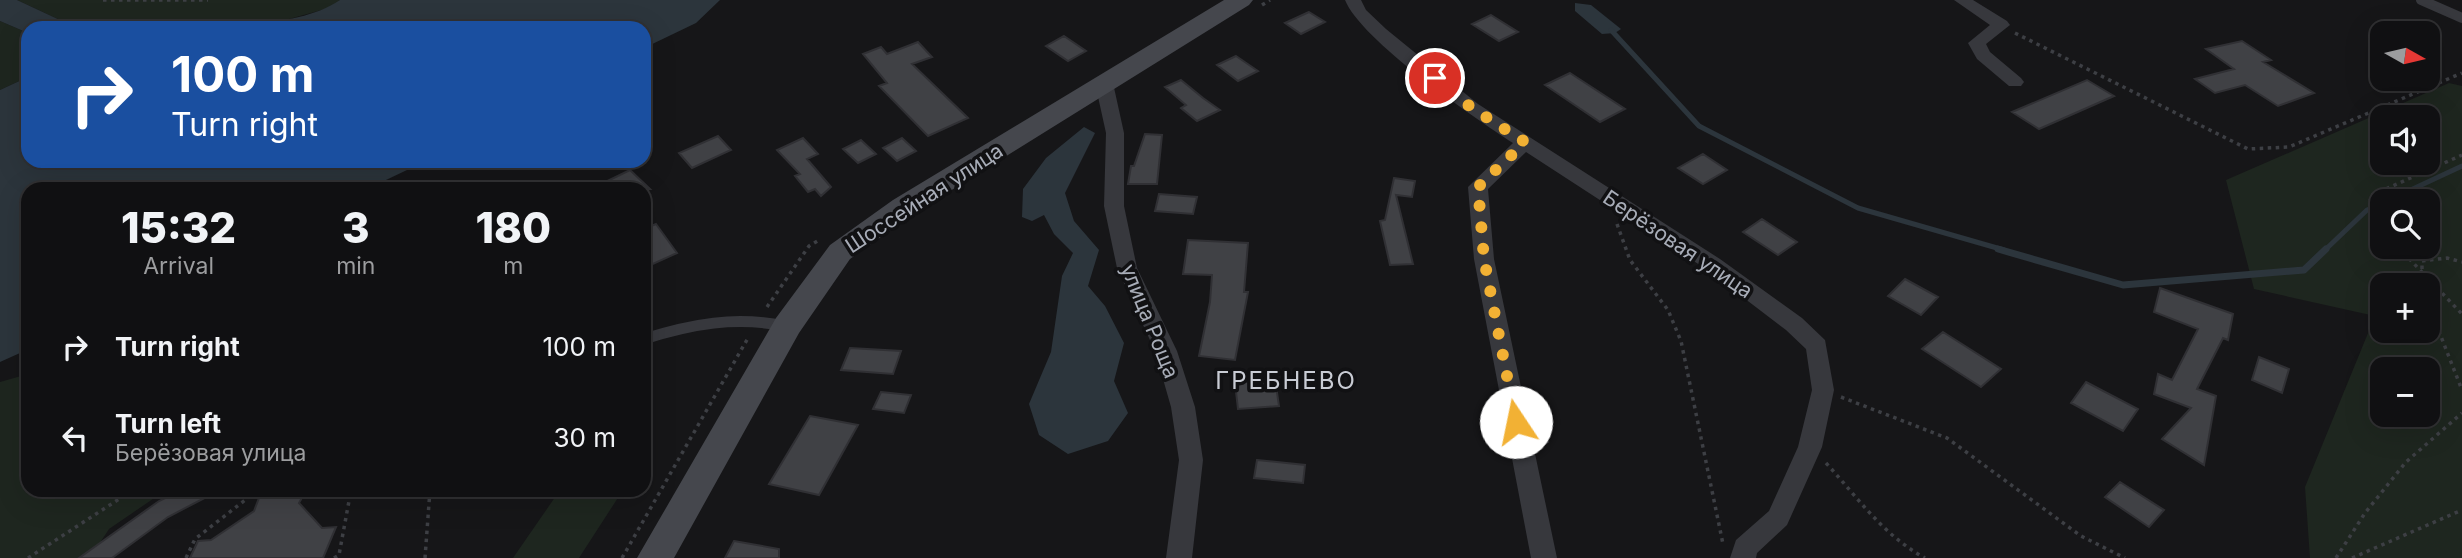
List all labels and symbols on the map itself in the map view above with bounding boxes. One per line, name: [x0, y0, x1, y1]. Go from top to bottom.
north arrow: [2370, 21, 2440, 91]
pin: [1405, 48, 1465, 108]
street label: Шоссейная улица: [841, 138, 1007, 258]
street label: Берёзовая улица: [1599, 185, 1757, 303]
street label: улица Роща: [1116, 260, 1184, 382]
district label: ГРЕБНЕВО: [1215, 366, 1357, 395]
position arrow: [1479, 385, 1553, 459]

